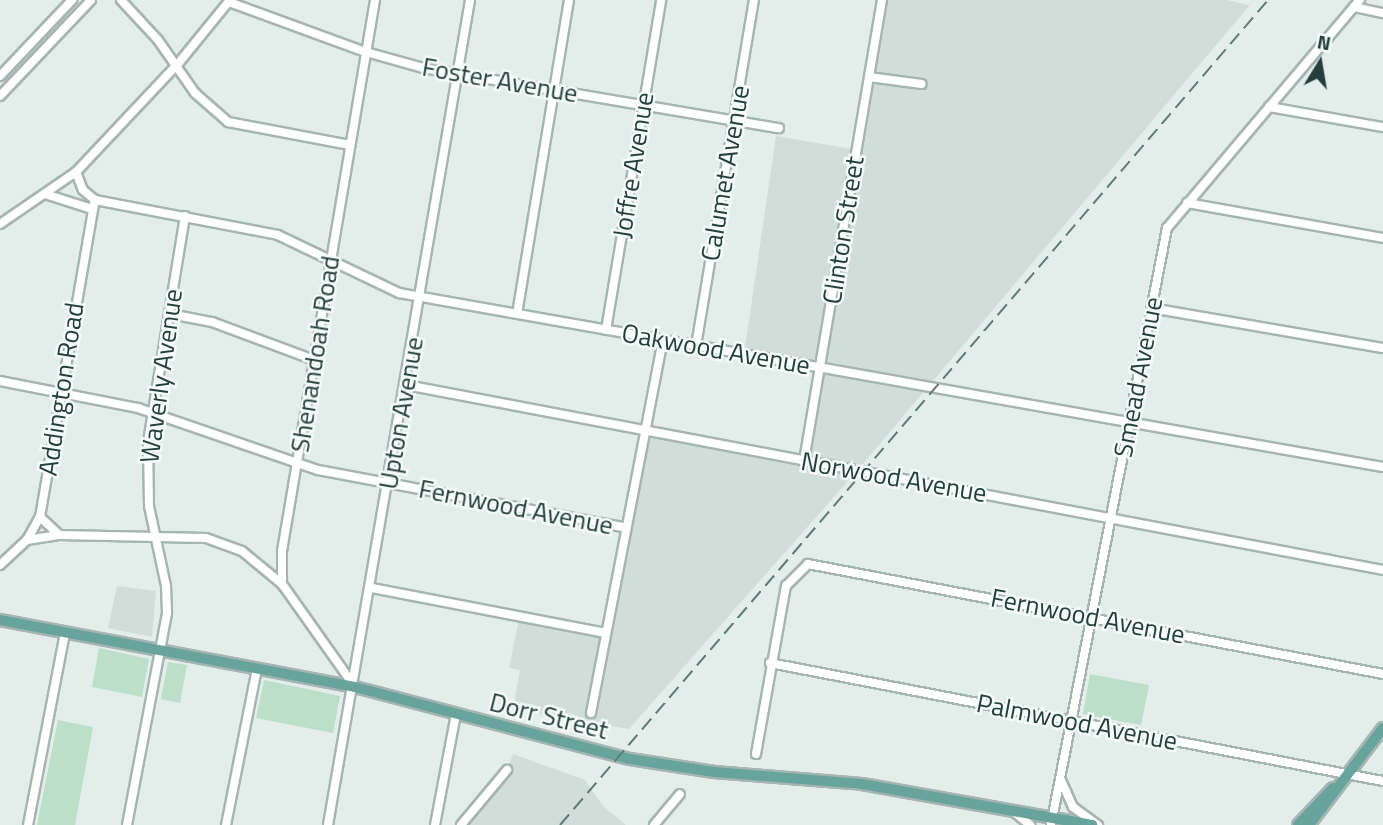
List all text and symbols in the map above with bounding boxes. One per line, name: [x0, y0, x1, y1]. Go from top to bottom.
text: N: [1315, 26, 1333, 57]
north arrow: [1285, 28, 1355, 98]
street label: Foster Avenue: [420, 51, 580, 109]
street label: Calumet Avenue: [694, 83, 756, 263]
street label: Joffre Avenue: [606, 90, 660, 240]
street label: Clinton Street: [816, 154, 870, 306]
street label: Shenandoah Road: [284, 253, 346, 455]
street label: Waverly Avenue: [133, 287, 189, 465]
street label: Smead Avenue: [1107, 294, 1169, 460]
street label: Addington Road: [32, 300, 90, 478]
street label: Oakwood Avenue: [619, 317, 813, 381]
street label: Upton Avenue: [372, 334, 430, 492]
street label: Norwood Avenue: [799, 445, 989, 509]
street label: Fernwood Avenue: [416, 473, 616, 541]
street label: Fernwood Avenue: [988, 582, 1188, 650]
street label: Dorr Street: [486, 686, 612, 746]
street label: Palmwood Avenue: [974, 687, 1180, 757]

